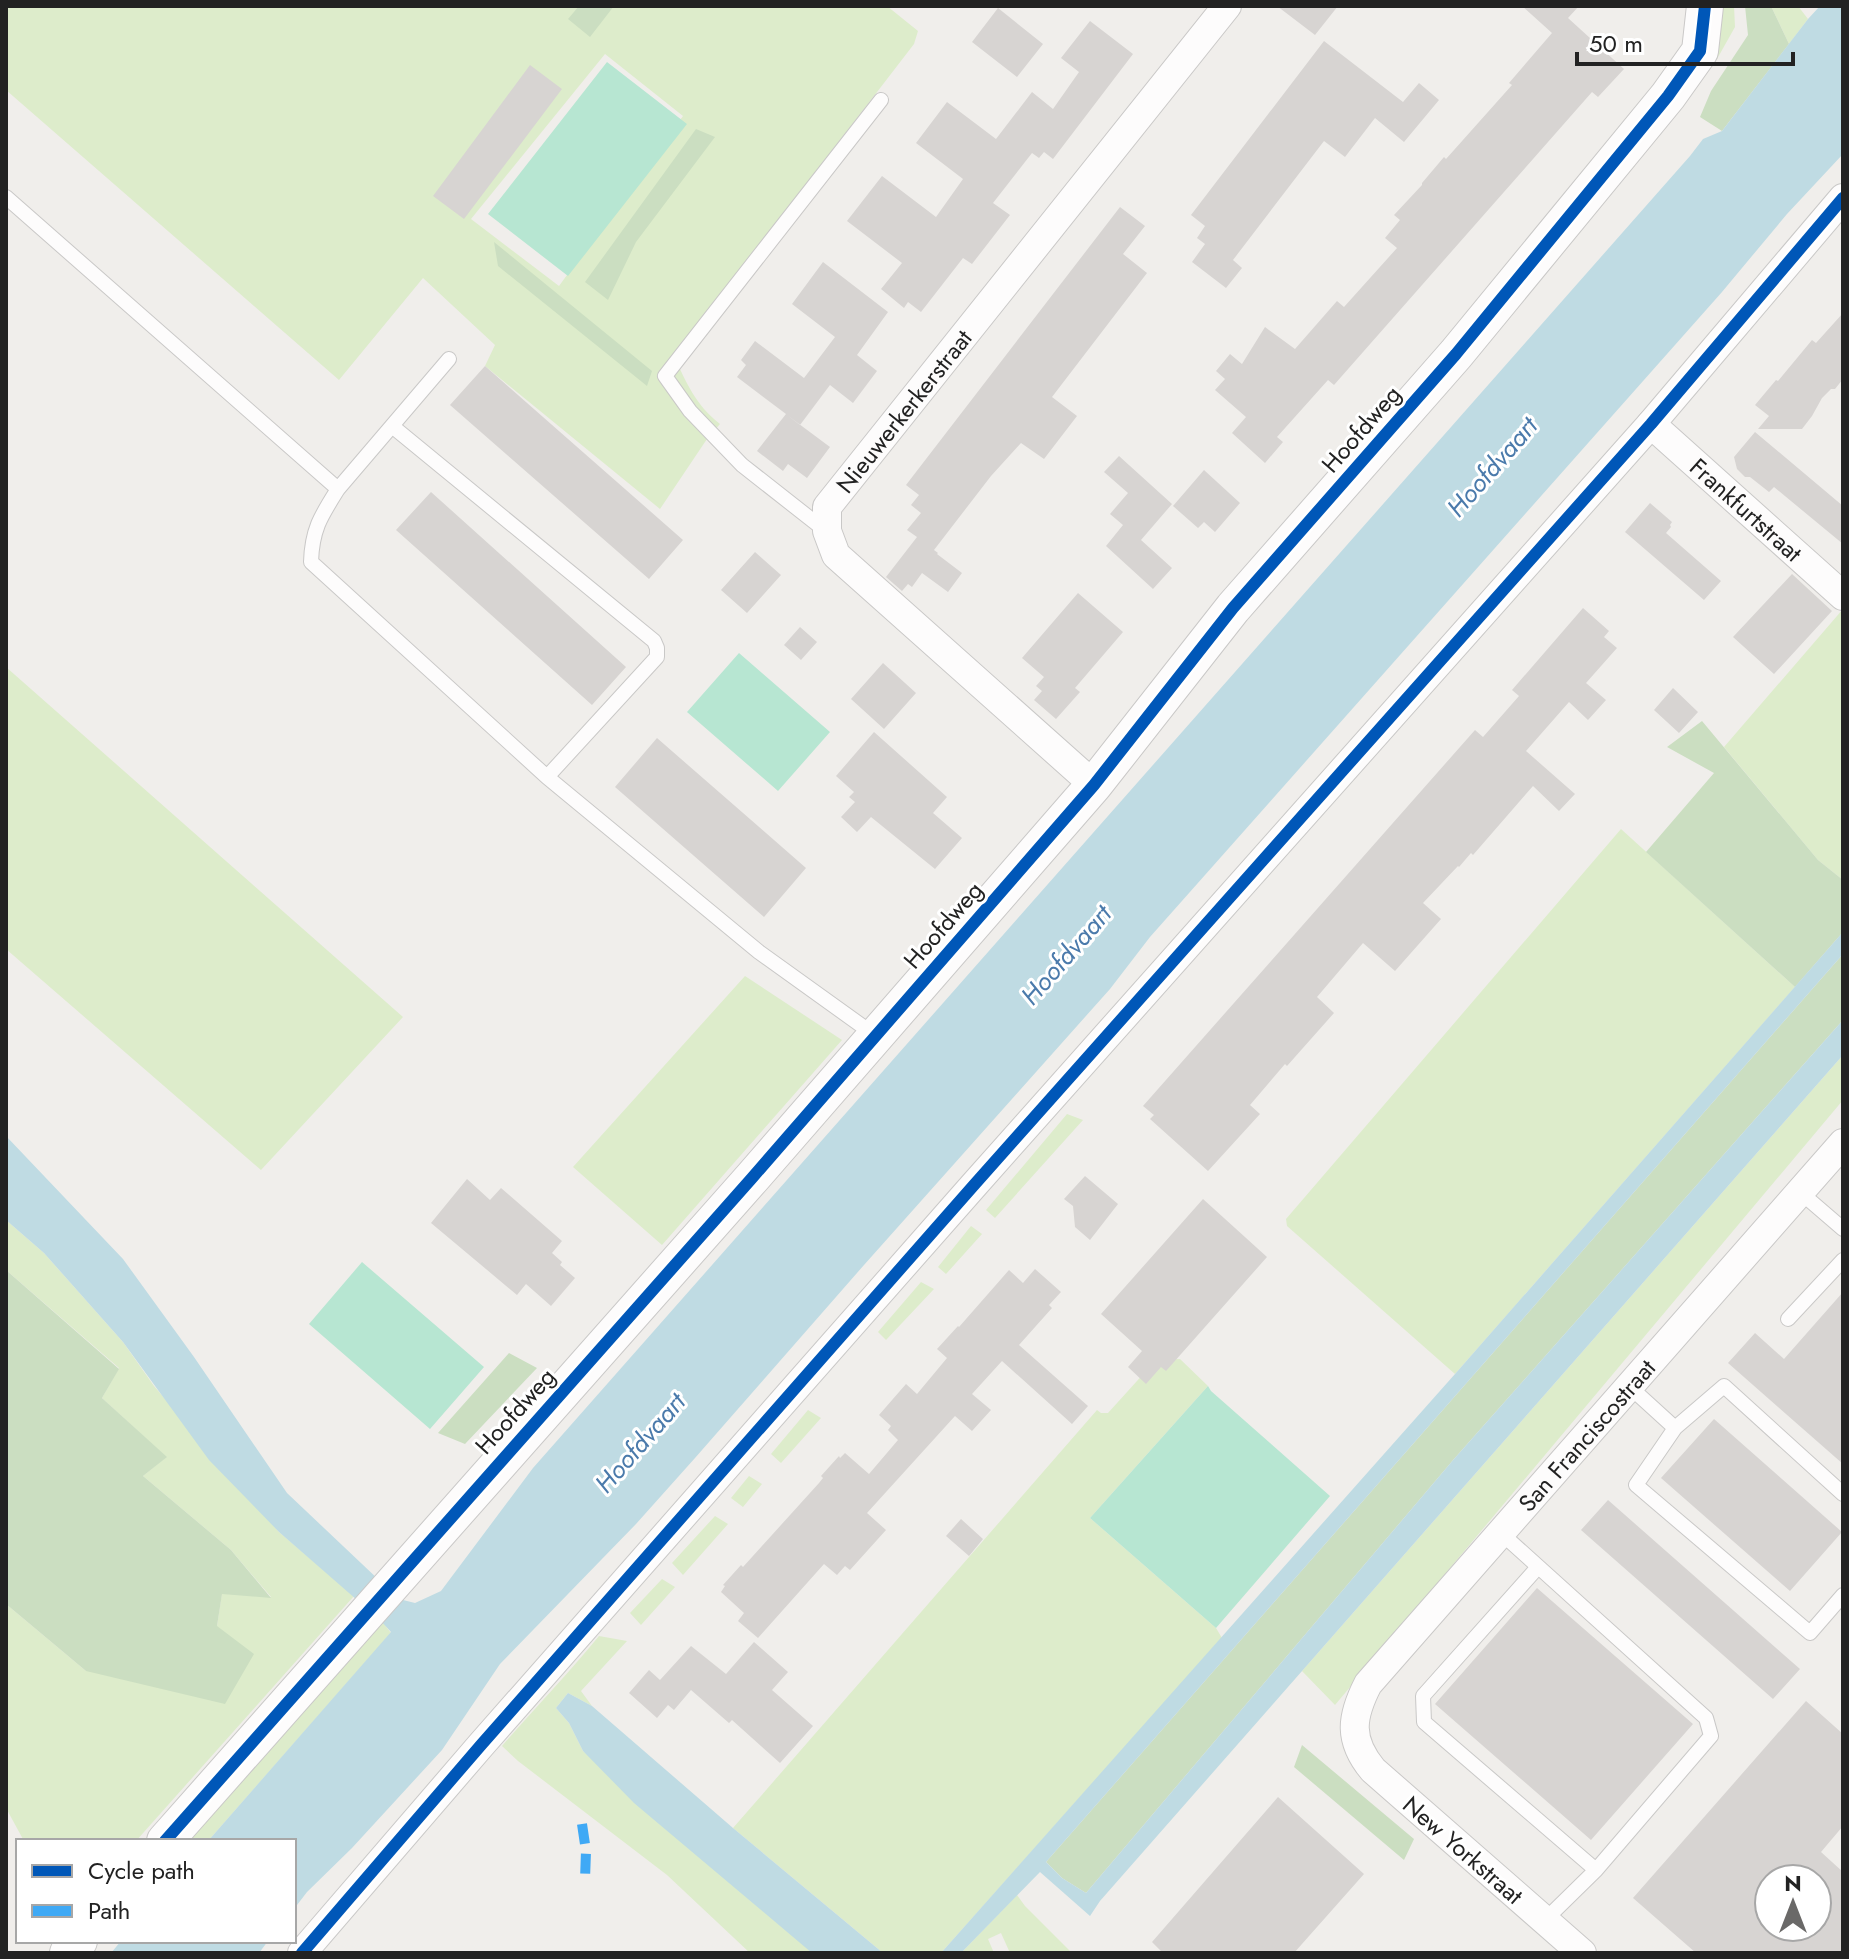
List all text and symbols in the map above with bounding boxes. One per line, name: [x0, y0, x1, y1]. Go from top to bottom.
scale bar: [1577, 16, 1793, 66]
text: 50 m: [1589, 26, 1643, 61]
street label: Nieuwerkerkerstraat: [827, 322, 980, 500]
street label: Hoofdweg: [1313, 378, 1409, 480]
water label: Hoofdvaart: [1438, 407, 1548, 525]
street label: Frankfurtstraat: [1682, 449, 1811, 569]
street label: Hoofdweg: [895, 874, 991, 976]
water label: Hoofdvaart: [1012, 895, 1122, 1013]
street label: San Franciscostraat: [1510, 1351, 1663, 1519]
street label: Hoofdweg: [467, 1360, 563, 1462]
water label: Hoofdvaart: [586, 1383, 696, 1501]
street label: New Yorkstraat: [1395, 1788, 1531, 1912]
legend: [16, 1839, 296, 1943]
text: Cycle path: [88, 1853, 195, 1888]
north arrow: [1753, 1863, 1833, 1943]
text: N: [1784, 1867, 1802, 1899]
text: Path: [88, 1893, 130, 1928]

